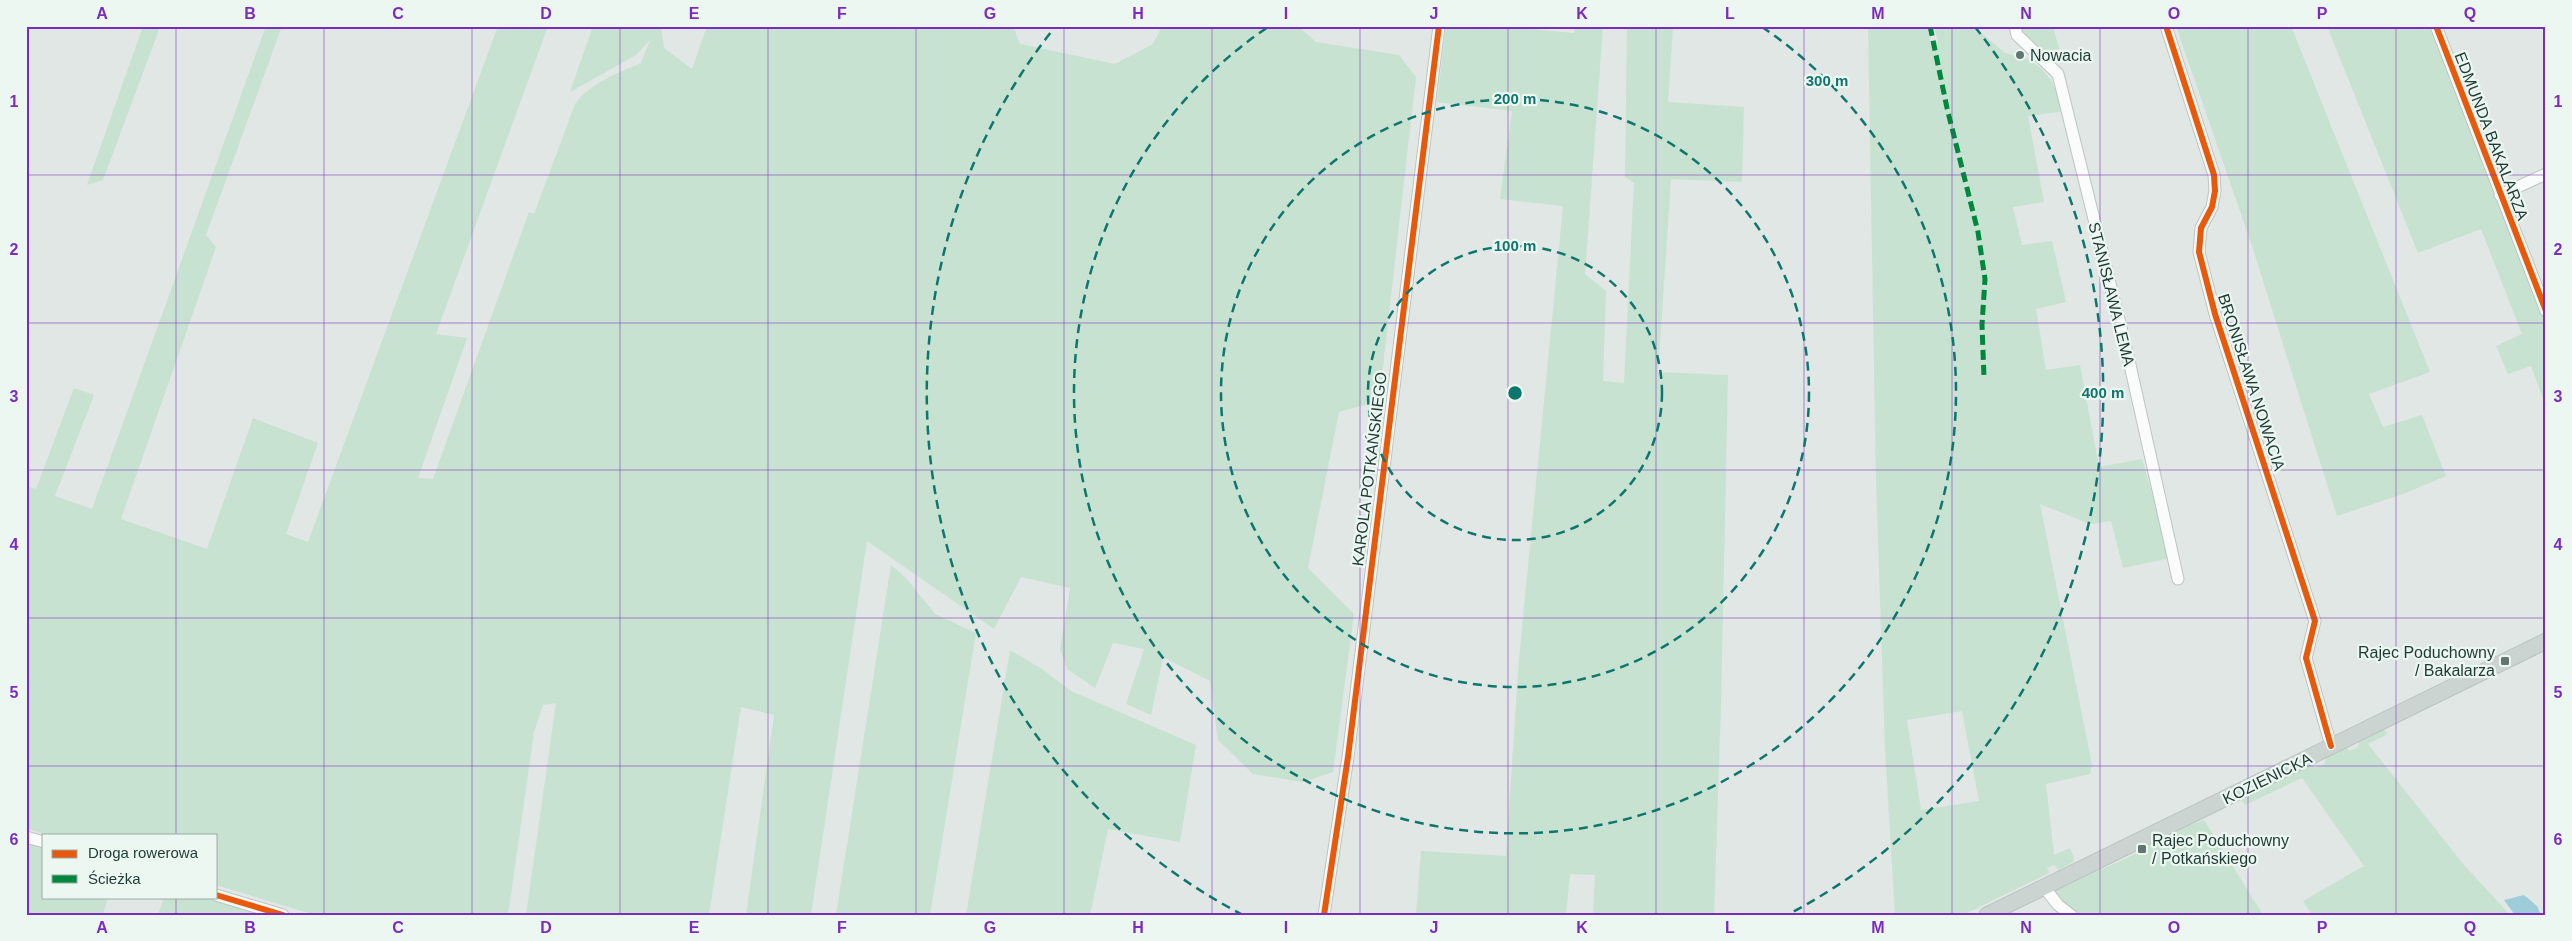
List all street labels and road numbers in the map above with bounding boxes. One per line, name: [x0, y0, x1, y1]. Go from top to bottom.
street label: EDMUNDA BAKALARZA: [2452, 50, 2532, 223]
street label: STANISŁAWA LEMA: [2085, 220, 2138, 368]
street label: BRONISŁAWA NOWACIA: [2215, 292, 2288, 473]
street label: KAROLA POTKAŃSKIEGO: [1348, 371, 1390, 567]
street label: KOZIENICKA: [2220, 749, 2315, 807]

